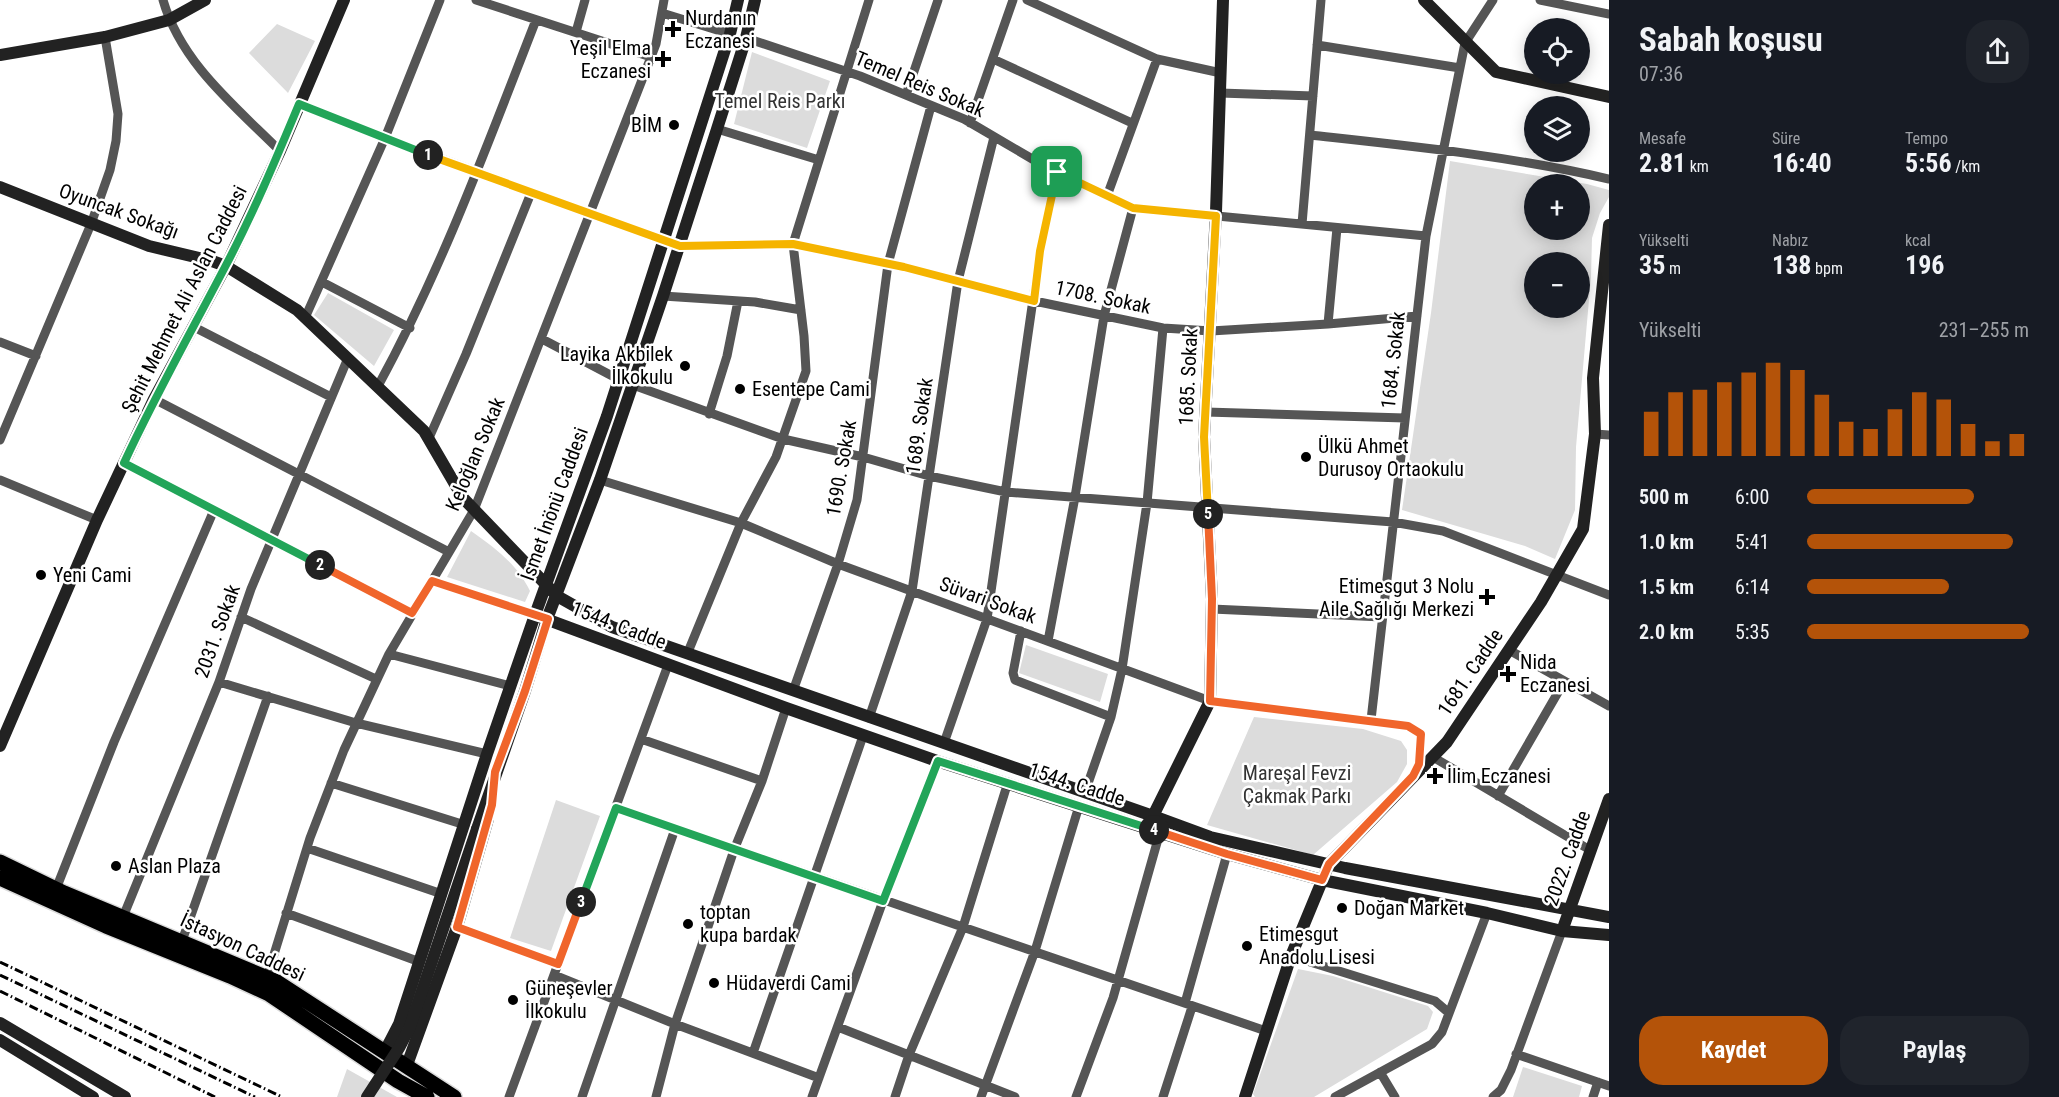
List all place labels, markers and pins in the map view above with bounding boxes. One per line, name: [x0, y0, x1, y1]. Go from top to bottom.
place label: Nurdanın Eczanesi: [685, 6, 757, 53]
marker: Nurdanın Eczanesi: [666, 22, 680, 36]
place label: Yeşil Elma Eczanesi: [570, 36, 651, 83]
marker: Yeşil Elma Eczanesi: [656, 52, 670, 66]
place label: BİM: [631, 113, 662, 137]
marker: BİM: [667, 118, 681, 132]
pin: 1: [413, 140, 443, 170]
pin: [1031, 146, 1082, 197]
place label: Layika Akbilek İlkokulu: [560, 342, 673, 389]
marker: Layika Akbilek İlkokulu: [678, 359, 692, 373]
place label: Esentepe Cami: [752, 377, 870, 401]
marker: Esentepe Cami: [733, 382, 747, 396]
place label: Ülkü Ahmet Durusoy Ortaokulu: [1318, 434, 1464, 481]
marker: Ülkü Ahmet Durusoy Ortaokulu: [1299, 450, 1313, 464]
pin: 5: [1193, 499, 1223, 529]
pin: 2: [305, 550, 335, 580]
place label: Yeni Cami: [53, 563, 132, 587]
marker: Yeni Cami: [34, 568, 48, 582]
place label: Etimesgut 3 Nolu Aile Sağlığı Merkezi: [1319, 574, 1474, 621]
marker: Etimesgut 3 Nolu Aile Sağlığı Merkezi: [1478, 588, 1496, 606]
place label: Nida Eczanesi: [1520, 650, 1590, 697]
marker: Nida Eczanesi: [1501, 667, 1515, 681]
place label: İlim Eczanesi: [1447, 764, 1551, 788]
marker: İlim Eczanesi: [1428, 769, 1442, 783]
pin: 4: [1139, 815, 1169, 845]
place label: Aslan Plaza: [128, 854, 221, 878]
marker: Aslan Plaza: [109, 859, 123, 873]
pin: 3: [566, 887, 596, 917]
place label: Doğan Market: [1354, 896, 1464, 920]
place label: toptan kupa bardak: [700, 900, 797, 947]
marker: Doğan Market: [1335, 901, 1349, 915]
marker: toptan kupa bardak: [681, 917, 695, 931]
place label: Etimesgut Anadolu Lisesi: [1259, 922, 1375, 969]
marker: Etimesgut Anadolu Lisesi: [1240, 939, 1254, 953]
place label: Hüdaverdi Cami: [726, 971, 851, 995]
place label: Güneşevler İlkokulu: [525, 976, 613, 1023]
marker: Hüdaverdi Cami: [707, 976, 721, 990]
marker: Güneşevler İlkokulu: [506, 993, 520, 1007]

